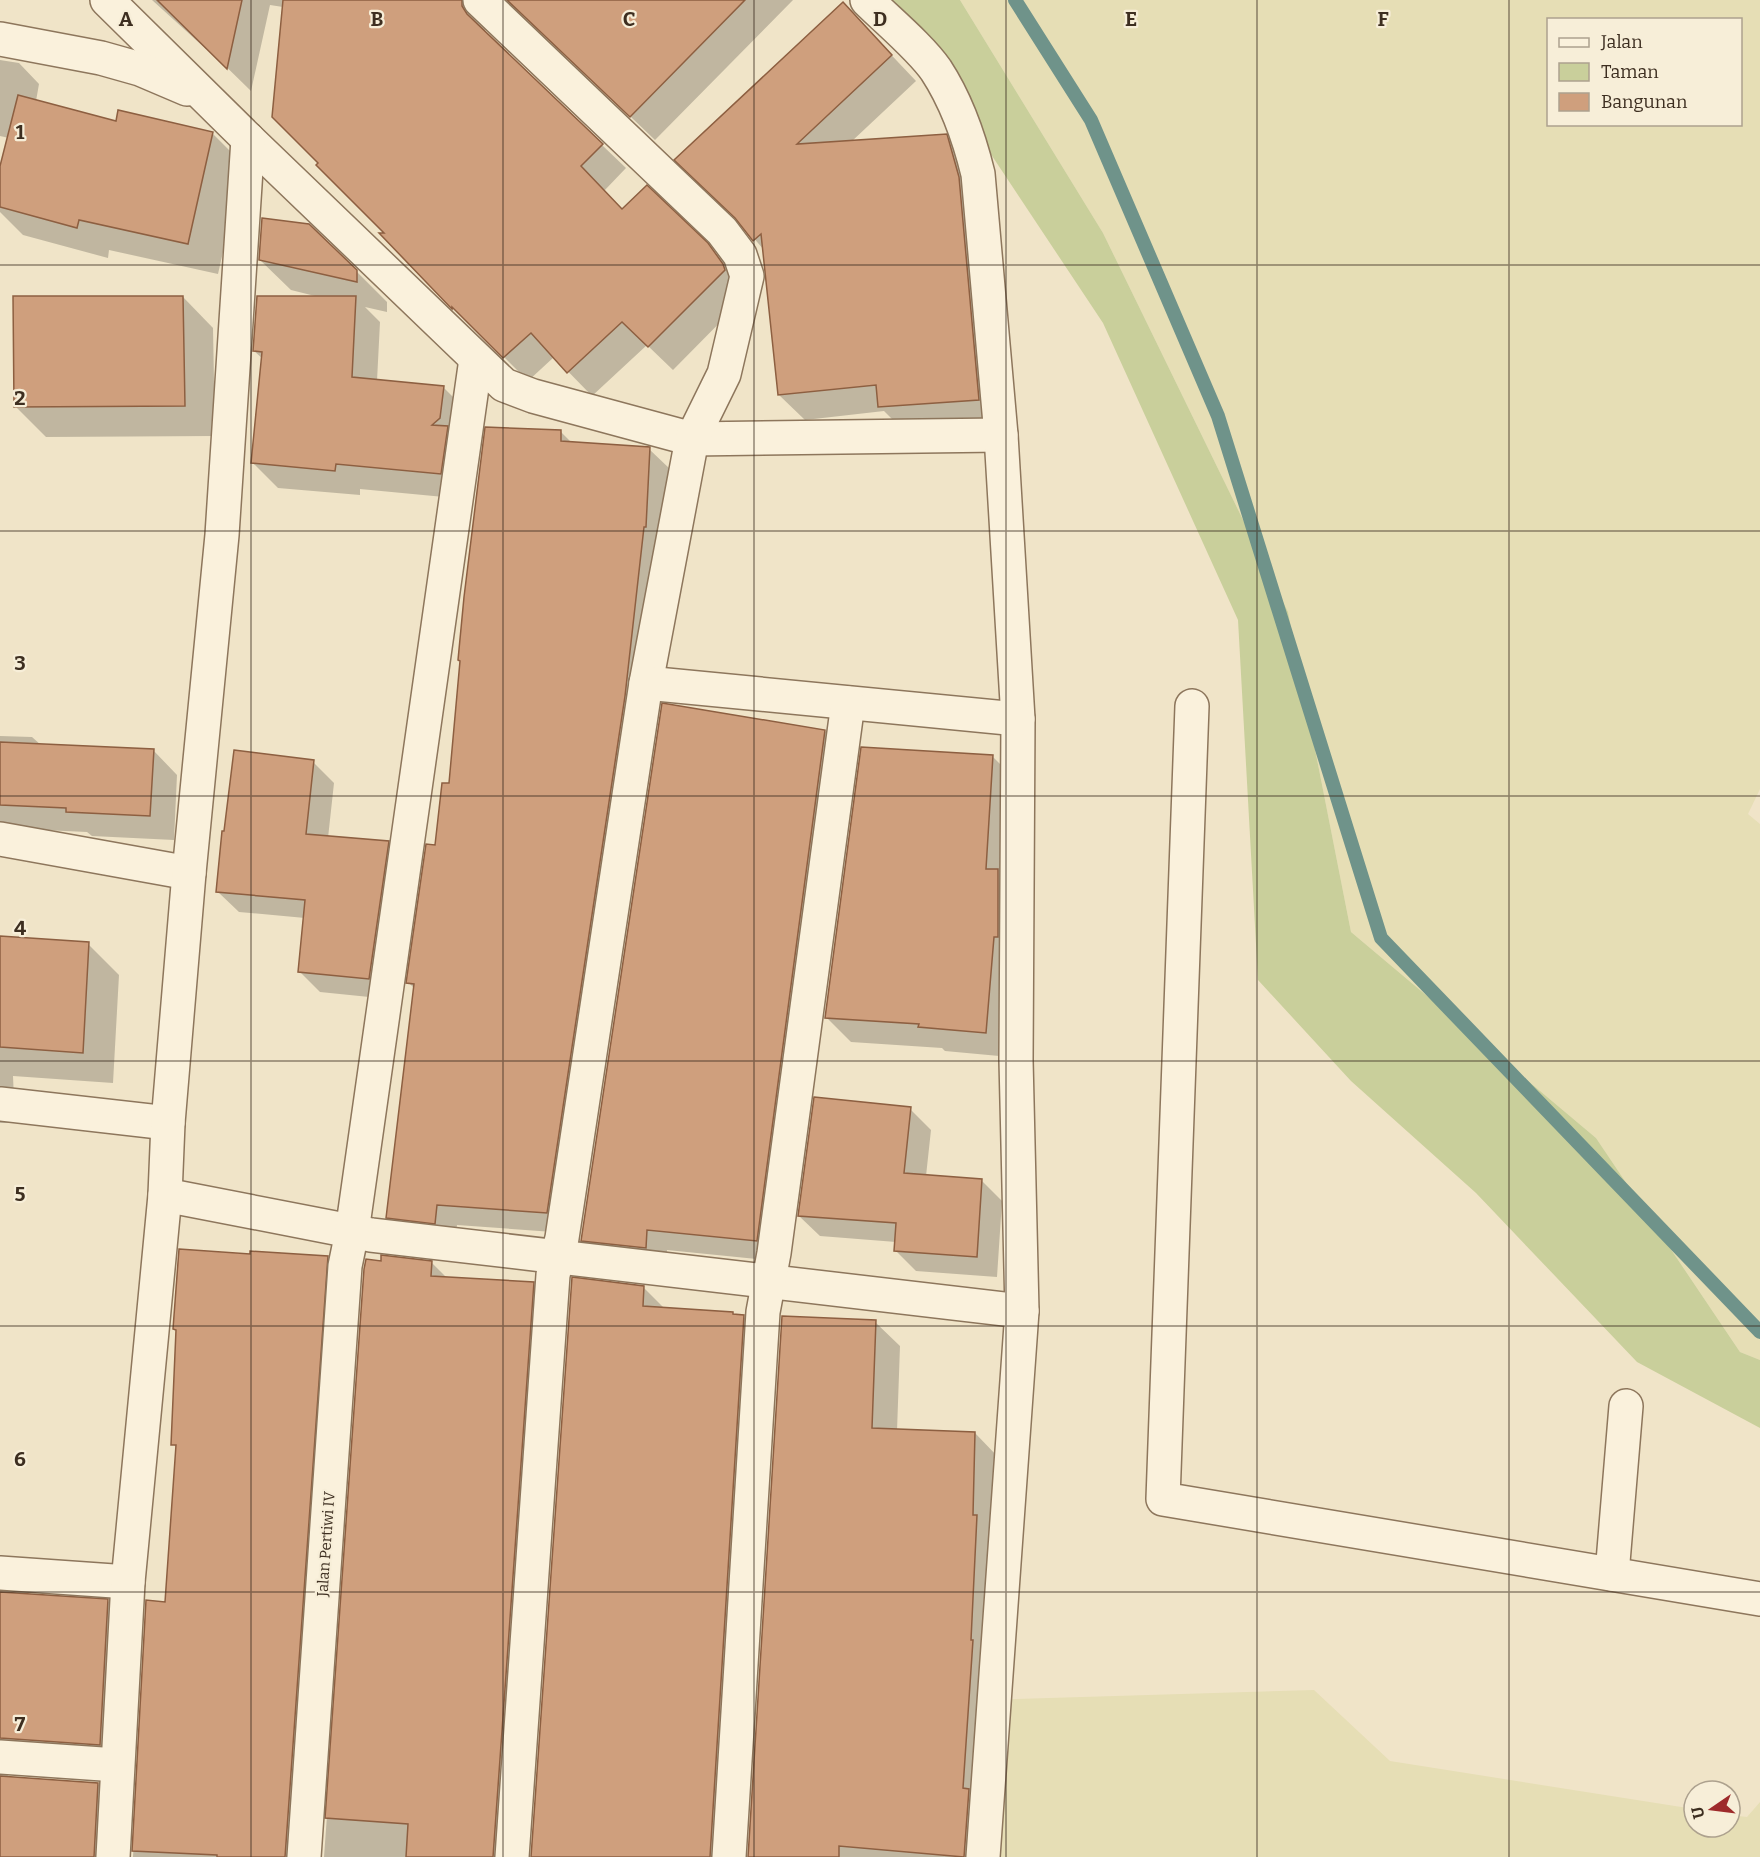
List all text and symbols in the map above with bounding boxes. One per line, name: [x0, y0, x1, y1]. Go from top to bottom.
text: A: [119, 7, 134, 31]
text: B: [371, 7, 384, 31]
text: C: [623, 7, 635, 31]
text: D: [873, 7, 887, 31]
text: E: [1125, 7, 1137, 31]
text: F: [1377, 7, 1389, 31]
legend: [1547, 18, 1742, 126]
text: Jalan: [1600, 31, 1643, 53]
text: Taman: [1601, 61, 1659, 83]
text: Bangunan: [1601, 91, 1688, 113]
text: 1: [16, 120, 25, 144]
text: 2: [14, 386, 26, 410]
text: 3: [14, 651, 26, 675]
text: 4: [14, 916, 26, 940]
text: 5: [15, 1182, 26, 1206]
text: 6: [14, 1447, 26, 1471]
street label: Jalan Pertiwi IV: [313, 1490, 339, 1598]
text: 7: [15, 1712, 26, 1736]
north arrow: [1682, 1779, 1742, 1839]
text: U: [1687, 1804, 1709, 1821]

